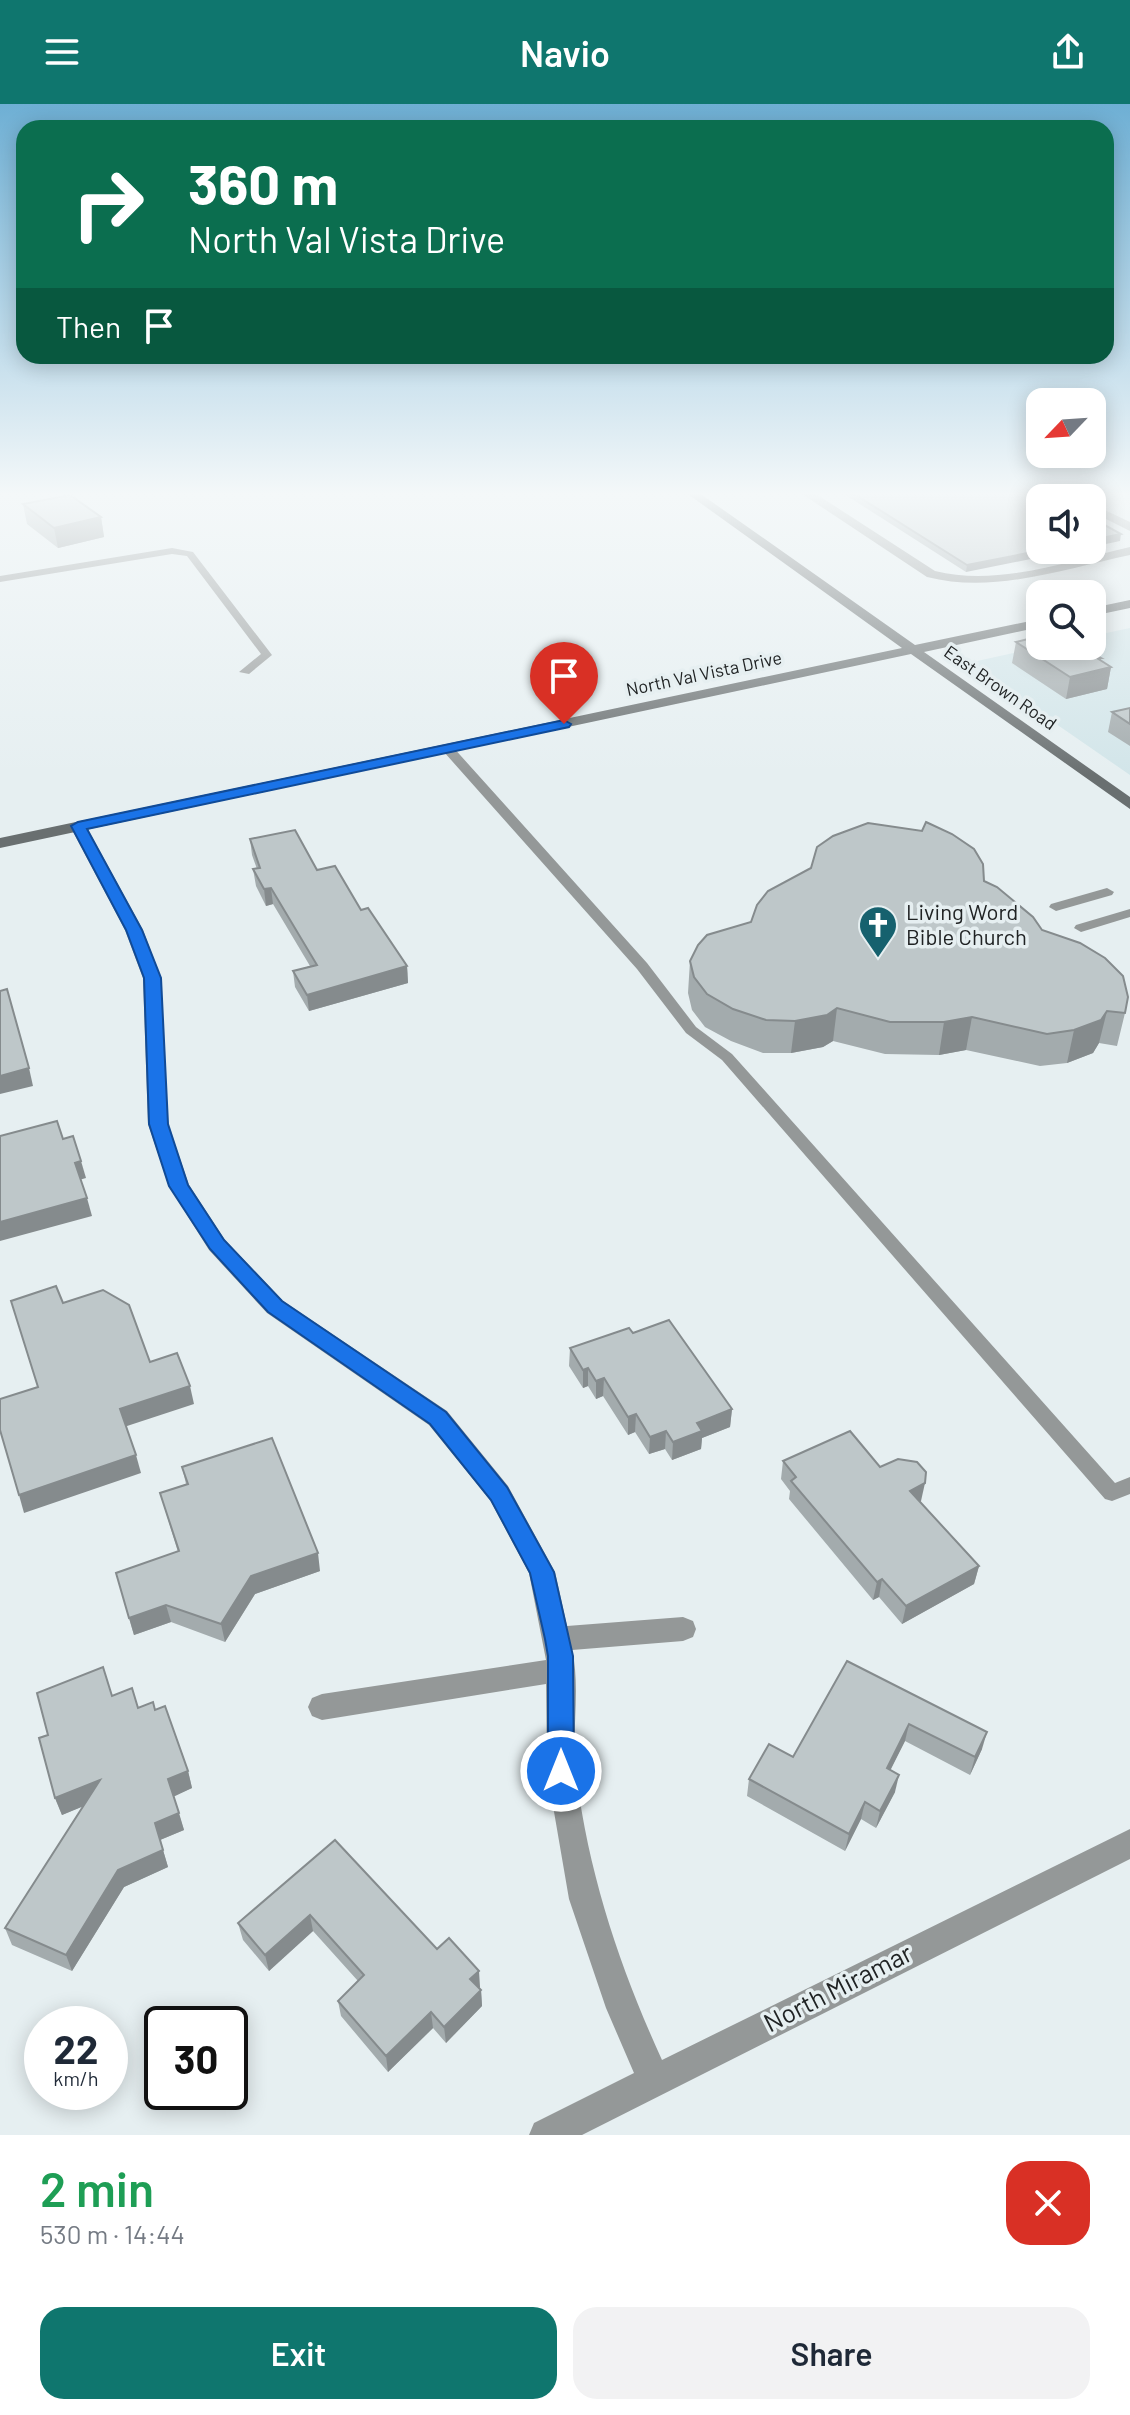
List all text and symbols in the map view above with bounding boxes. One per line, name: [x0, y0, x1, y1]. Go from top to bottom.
icon: menu: [40, 30, 84, 74]
icon: share: [1046, 30, 1090, 74]
text: Navio: [520, 31, 610, 74]
text: 360 m: [188, 149, 338, 216]
icon: right: [56, 152, 160, 256]
text: North Val Vista Drive: [188, 217, 505, 260]
icon: arrive: [137, 304, 181, 348]
text: Then: [56, 308, 121, 344]
north arrow: [1026, 388, 1106, 468]
map controls: [1026, 388, 1106, 660]
button: sound: [1026, 484, 1106, 564]
button: search: [1026, 580, 1106, 660]
street label: East Brown Road: [940, 640, 1061, 734]
pin: [530, 642, 598, 724]
street label: North Val Vista Drive: [624, 646, 784, 700]
icon: arrive: [542, 654, 586, 698]
place label: Living Word Bible Church: [906, 898, 1027, 949]
church icon: Living Word Bible Church: [857, 904, 899, 959]
position arrow: [519, 1729, 603, 1813]
street label: North Miramar: [758, 1936, 917, 2037]
speed limit sign: 30: [144, 2006, 248, 2110]
text: 22: [54, 2024, 98, 2072]
text: km/h: [53, 2066, 99, 2090]
text: 2 min: [40, 2159, 154, 2217]
button: close: [1006, 2161, 1090, 2245]
text: 530 m · 14:44: [40, 2218, 185, 2249]
button: Exit: [40, 2307, 557, 2399]
button: Share: [573, 2307, 1090, 2399]

